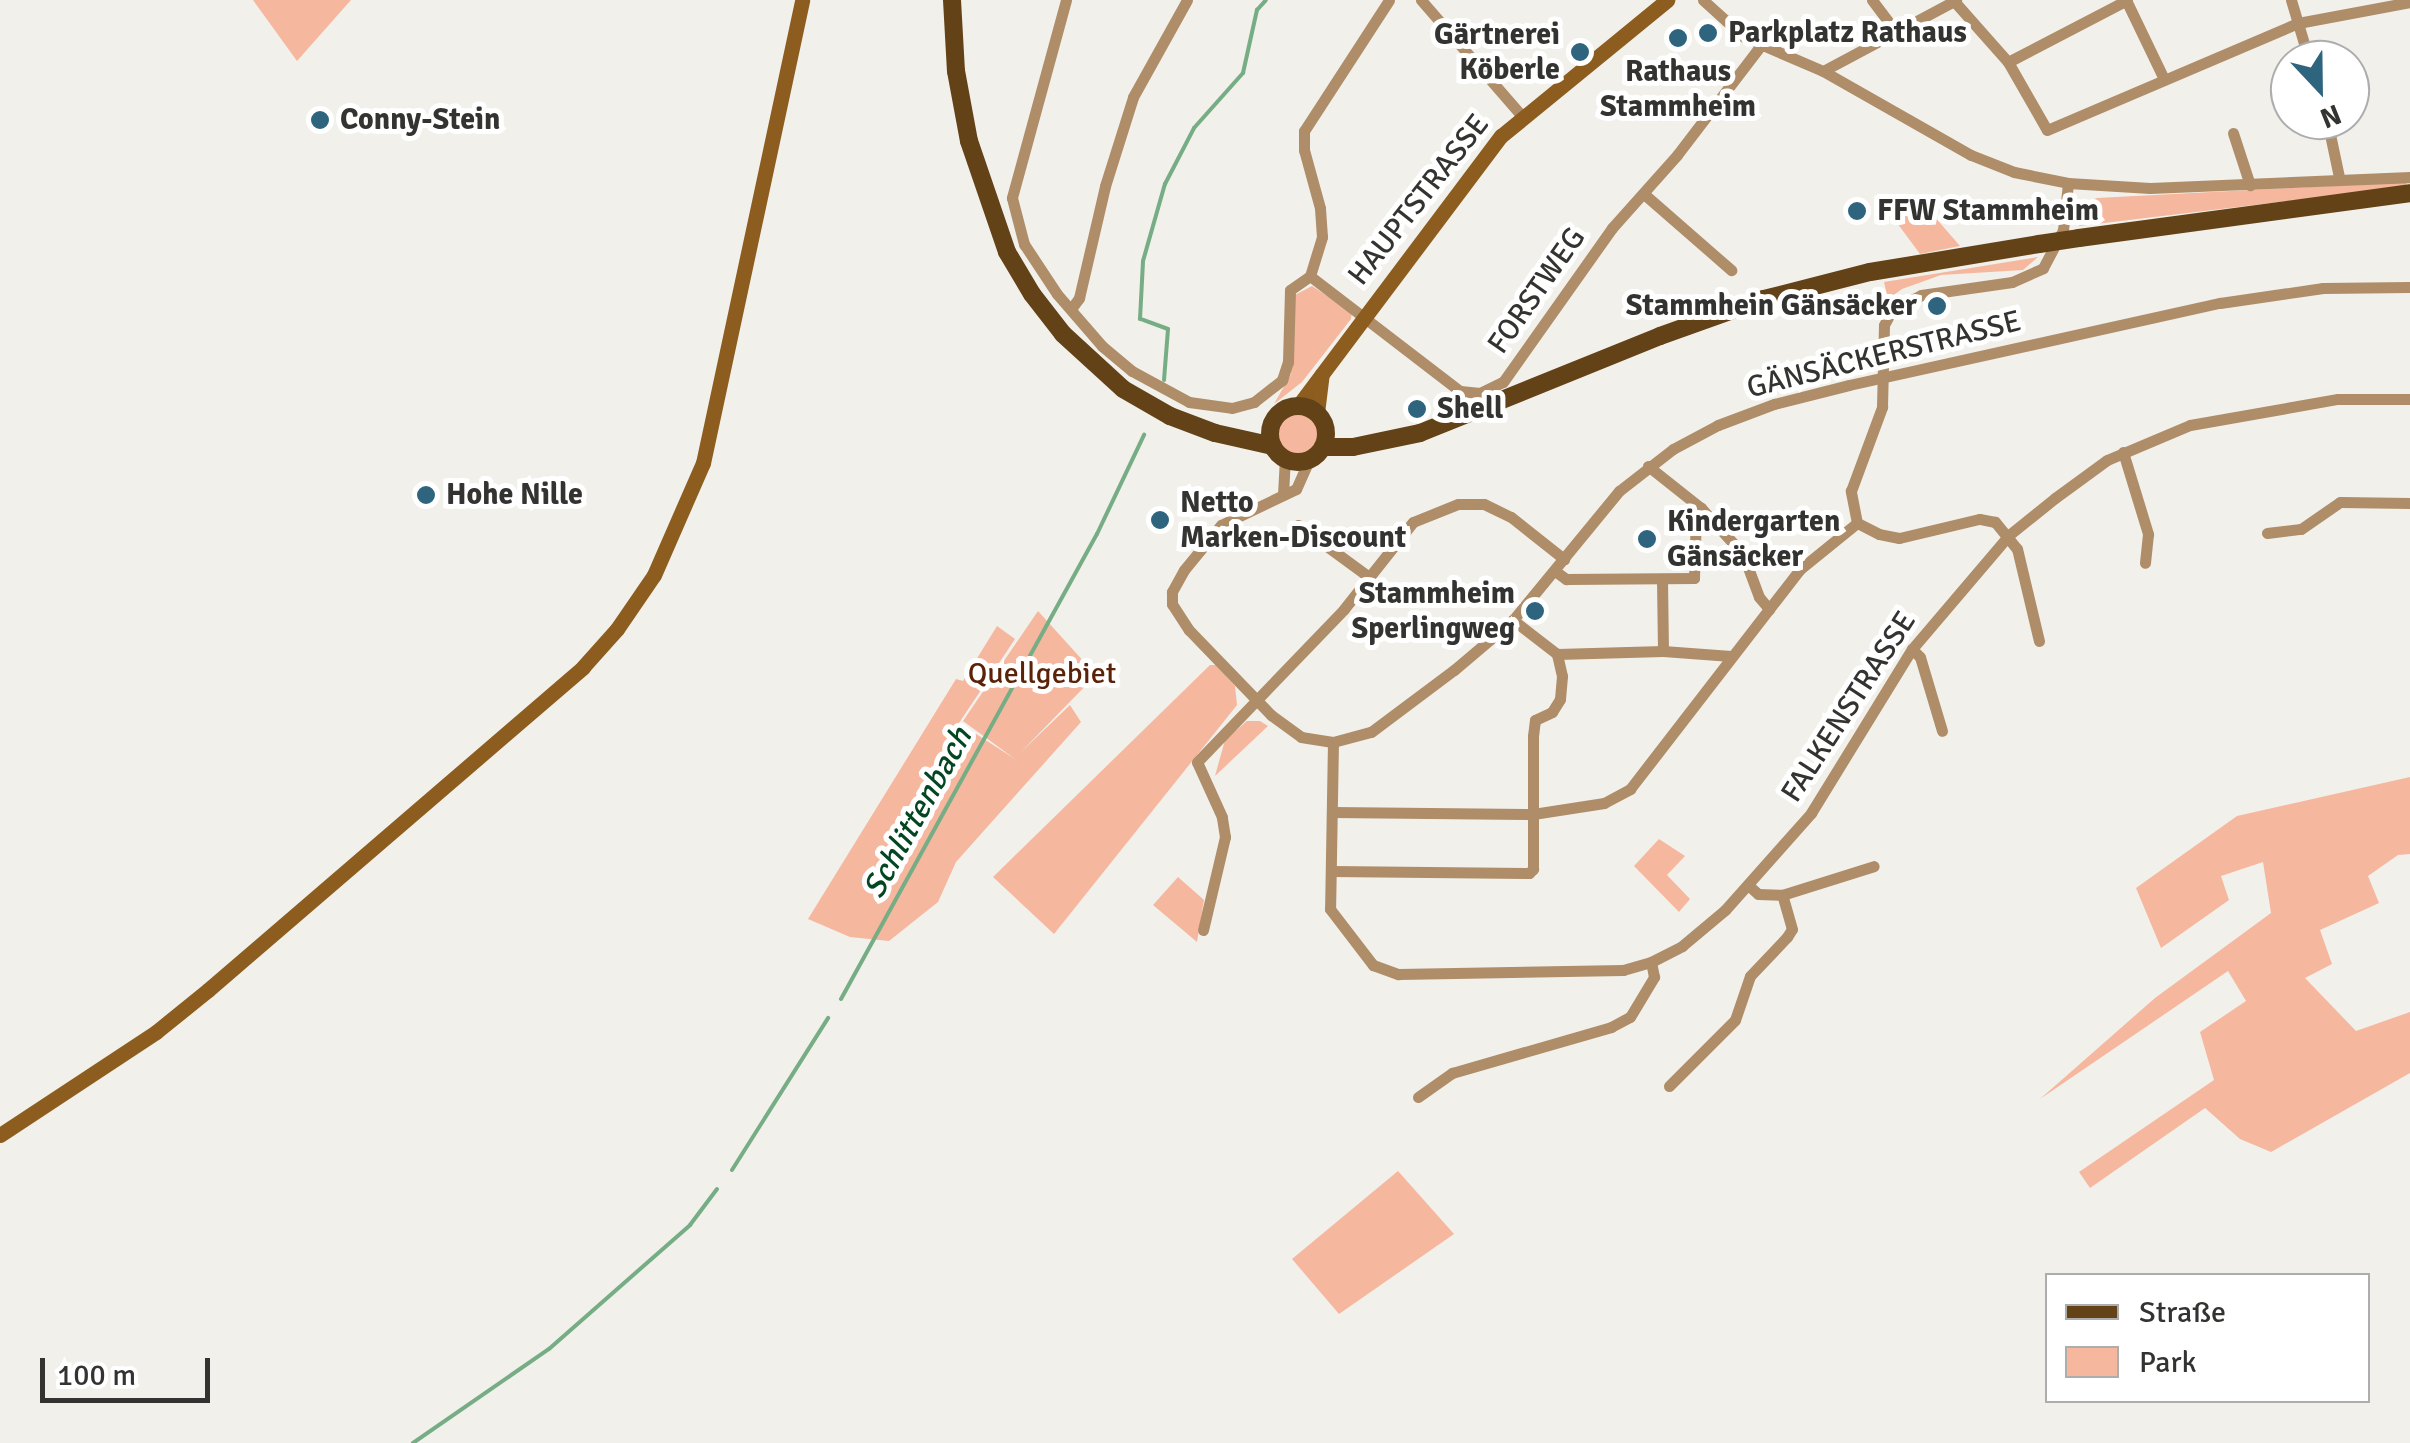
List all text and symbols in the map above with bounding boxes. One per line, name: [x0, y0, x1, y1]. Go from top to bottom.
place label: Parkplatz Rathaus: [1728, 15, 1967, 51]
place label: Gärtnerei Köberle: [1434, 17, 1560, 88]
marker: Parkplatz Rathaus: [1697, 22, 1719, 44]
marker: Rathaus Stammheim: [1667, 27, 1689, 49]
north arrow: [2270, 40, 2370, 140]
marker: Gärtnerei Köberle: [1569, 41, 1591, 63]
place label: Rathaus Stammheim: [1600, 54, 1756, 124]
text: N: [2315, 97, 2346, 135]
place label: Conny-Stein: [340, 102, 500, 138]
street label: HAUPTSTRASSE: [1341, 107, 1497, 293]
marker: Conny-Stein: [309, 109, 331, 131]
place label: FFW Stammheim: [1877, 193, 2099, 229]
marker: FFW Stammheim: [1846, 200, 1868, 222]
street label: FORSTWEG: [1481, 221, 1593, 361]
place label: Stammhein Gänsäcker: [1626, 288, 1917, 324]
marker: Stammhein Gänsäcker: [1926, 295, 1948, 317]
street label: GÄNSÄCKERSTRASSE: [1743, 304, 2025, 406]
place label: Shell: [1437, 391, 1503, 427]
marker: Shell: [1406, 398, 1428, 420]
place label: Hohe Nille: [446, 477, 583, 513]
marker: Hohe Nille: [415, 484, 437, 506]
place label: Netto Marken-Discount: [1180, 485, 1406, 556]
place label: Kindergarten Gänsäcker: [1667, 504, 1840, 574]
marker: Netto Marken-Discount: [1149, 509, 1171, 531]
marker: Kindergarten Gänsäcker: [1636, 528, 1658, 550]
place label: Stammheim Sperlingweg: [1351, 576, 1515, 646]
marker: Stammheim Sperlingweg: [1524, 600, 1546, 622]
street label: FALKENSTRASSE: [1774, 605, 1924, 809]
park label: Quellgebiet: [968, 656, 1116, 692]
water label: Schlittenbach: [855, 721, 981, 905]
legend: [2045, 1273, 2370, 1403]
text: Straße: [2139, 1294, 2226, 1331]
scale bar: [45, 1338, 215, 1400]
text: Park: [2139, 1344, 2197, 1381]
text: 100 m: [57, 1357, 136, 1394]

